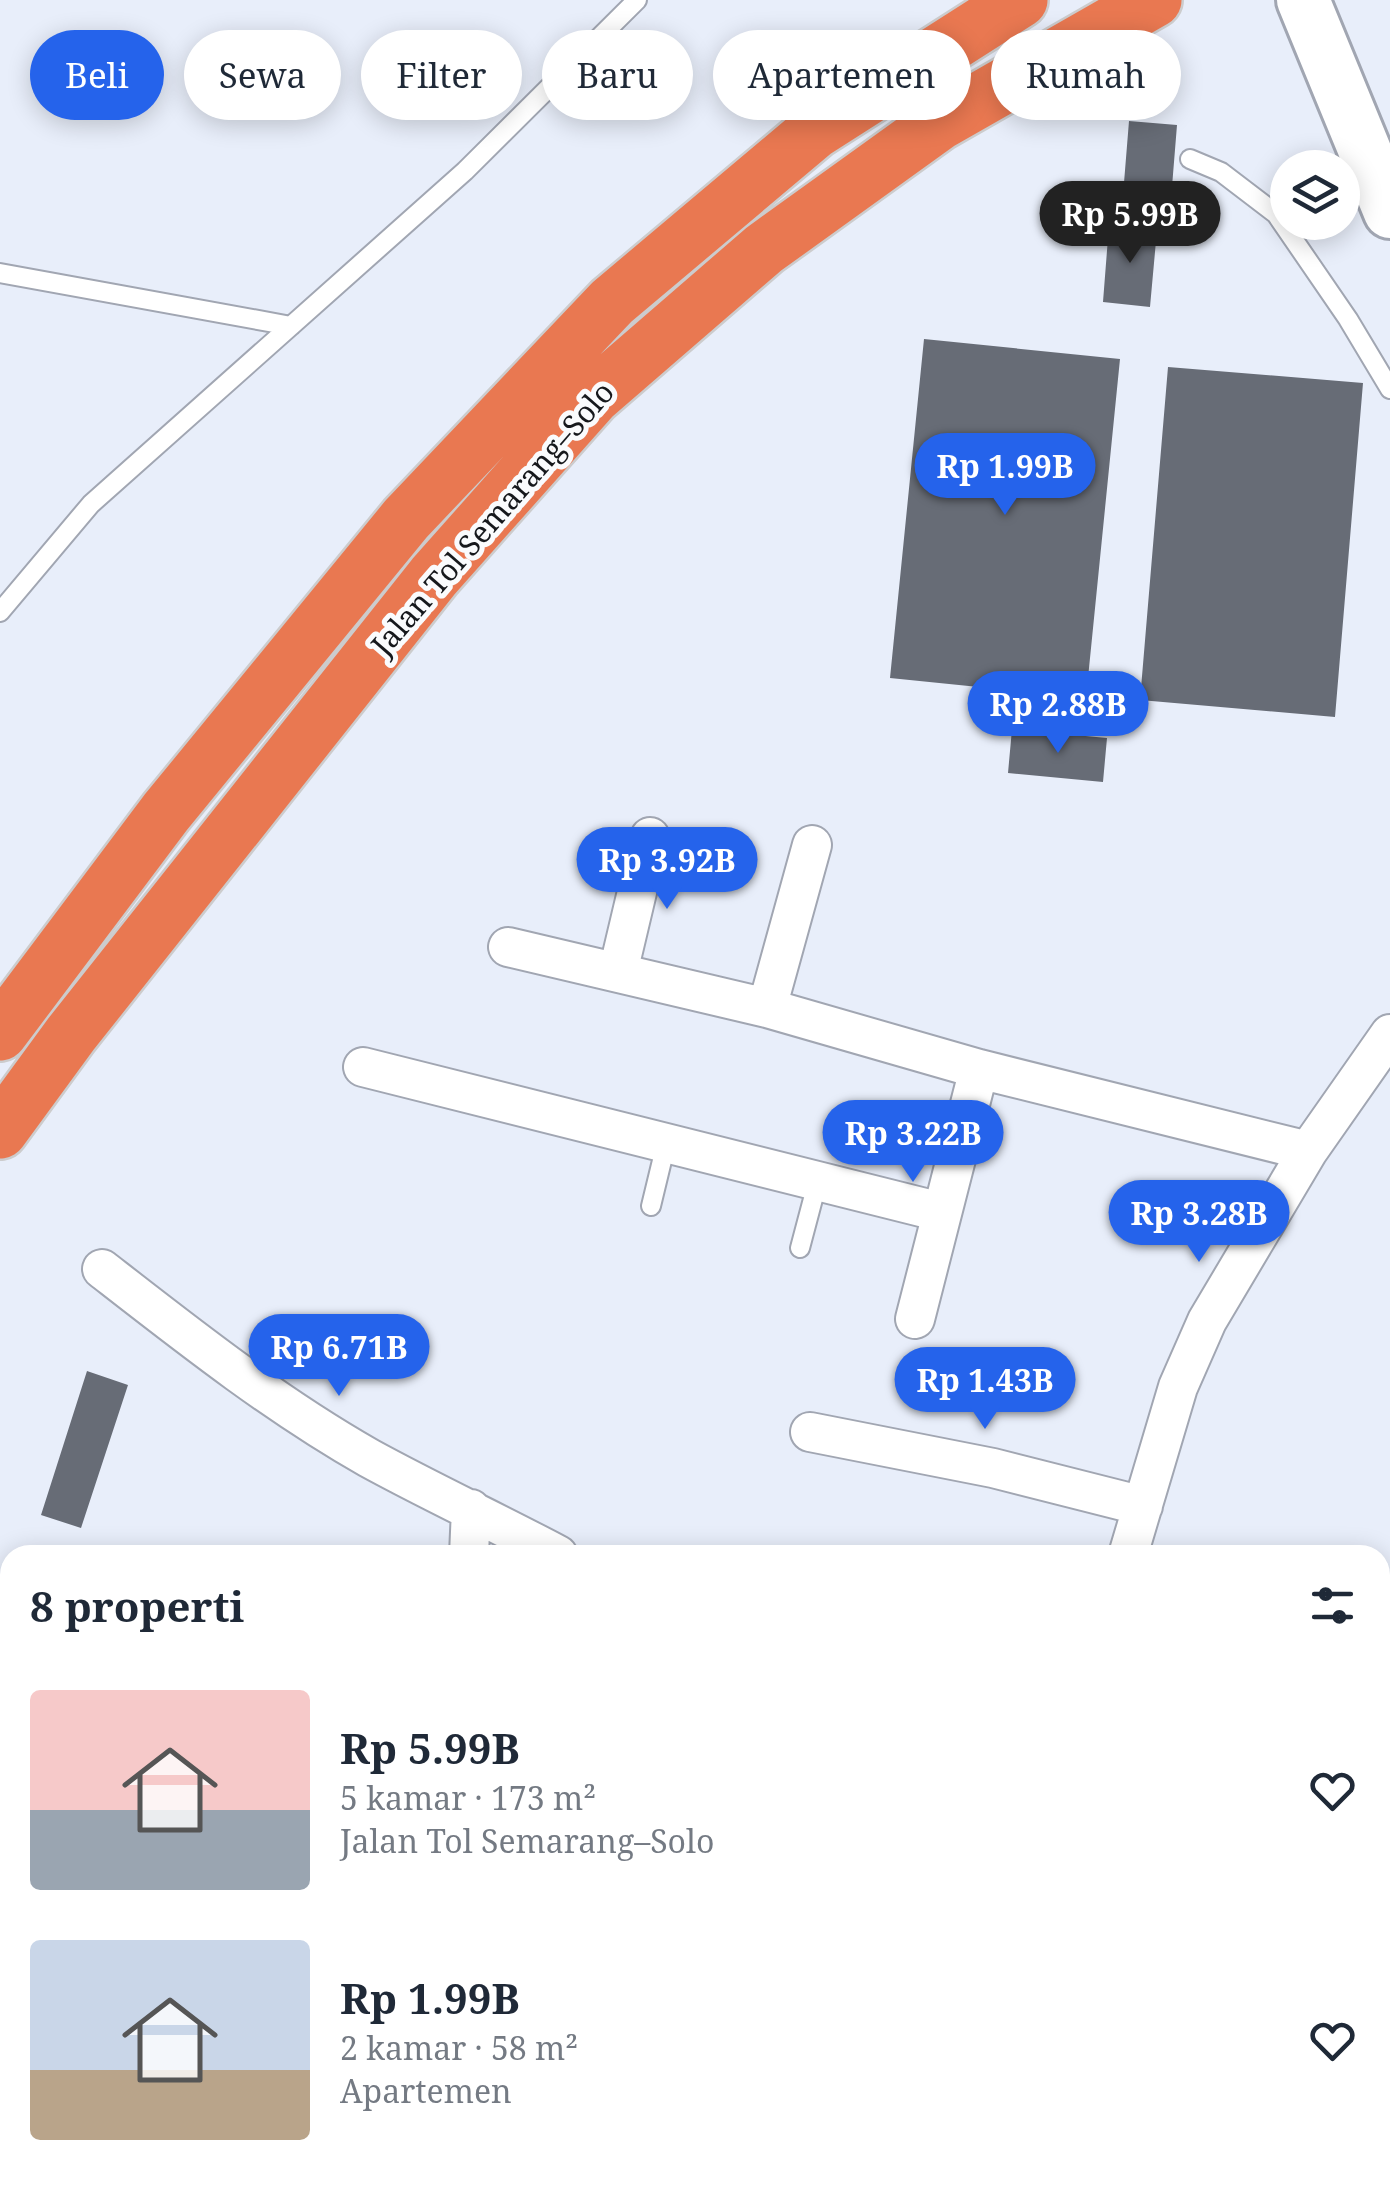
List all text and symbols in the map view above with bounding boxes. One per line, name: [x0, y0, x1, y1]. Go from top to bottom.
chip: Beli: [30, 30, 164, 120]
chip: Sewa: [184, 30, 341, 120]
chip: Filter: [361, 30, 522, 120]
chip: Baru: [542, 30, 693, 120]
chip: Apartemen: [713, 30, 971, 120]
chip: Rumah: [991, 30, 1181, 120]
map controls: [1270, 150, 1360, 240]
button: layers: [1270, 150, 1360, 240]
pin: Rp 5.99B: [1027, 181, 1233, 266]
text: Rp 5.99B: [1062, 192, 1198, 235]
street label: Jalan Tol Semarang–Solo: [361, 372, 623, 665]
pin: Rp 1.99B: [902, 433, 1108, 518]
text: Rp 1.99B: [937, 444, 1073, 487]
pin: Rp 2.88B: [955, 671, 1161, 756]
text: Rp 2.88B: [990, 682, 1126, 725]
pin: Rp 3.92B: [564, 827, 770, 912]
text: Rp 3.92B: [599, 838, 735, 881]
pin: Rp 3.22B: [810, 1100, 1016, 1185]
text: Rp 3.22B: [845, 1111, 981, 1154]
pin: Rp 3.28B: [1096, 1180, 1302, 1265]
text: Rp 3.28B: [1131, 1191, 1267, 1234]
pin: Rp 6.71B: [236, 1314, 442, 1399]
text: Rp 6.71B: [271, 1325, 407, 1368]
pin: Rp 1.43B: [882, 1347, 1088, 1432]
text: Rp 1.43B: [917, 1358, 1053, 1401]
text: 8 properti: [30, 1577, 244, 1634]
icon: filters: [1305, 1578, 1360, 1633]
text: Rp 5.99B: [340, 1719, 520, 1776]
icon: home: [110, 1730, 230, 1850]
icon: heart: [1305, 1763, 1360, 1818]
text: 5 kamar · 173 m²: [340, 1776, 596, 1819]
text: Jalan Tol Semarang–Solo: [340, 1819, 714, 1862]
text: Rp 1.99B: [340, 1969, 520, 2026]
icon: home: [110, 1980, 230, 2100]
icon: heart: [1305, 2013, 1360, 2068]
text: 2 kamar · 58 m²: [340, 2026, 578, 2069]
text: Apartemen: [340, 2069, 512, 2112]

